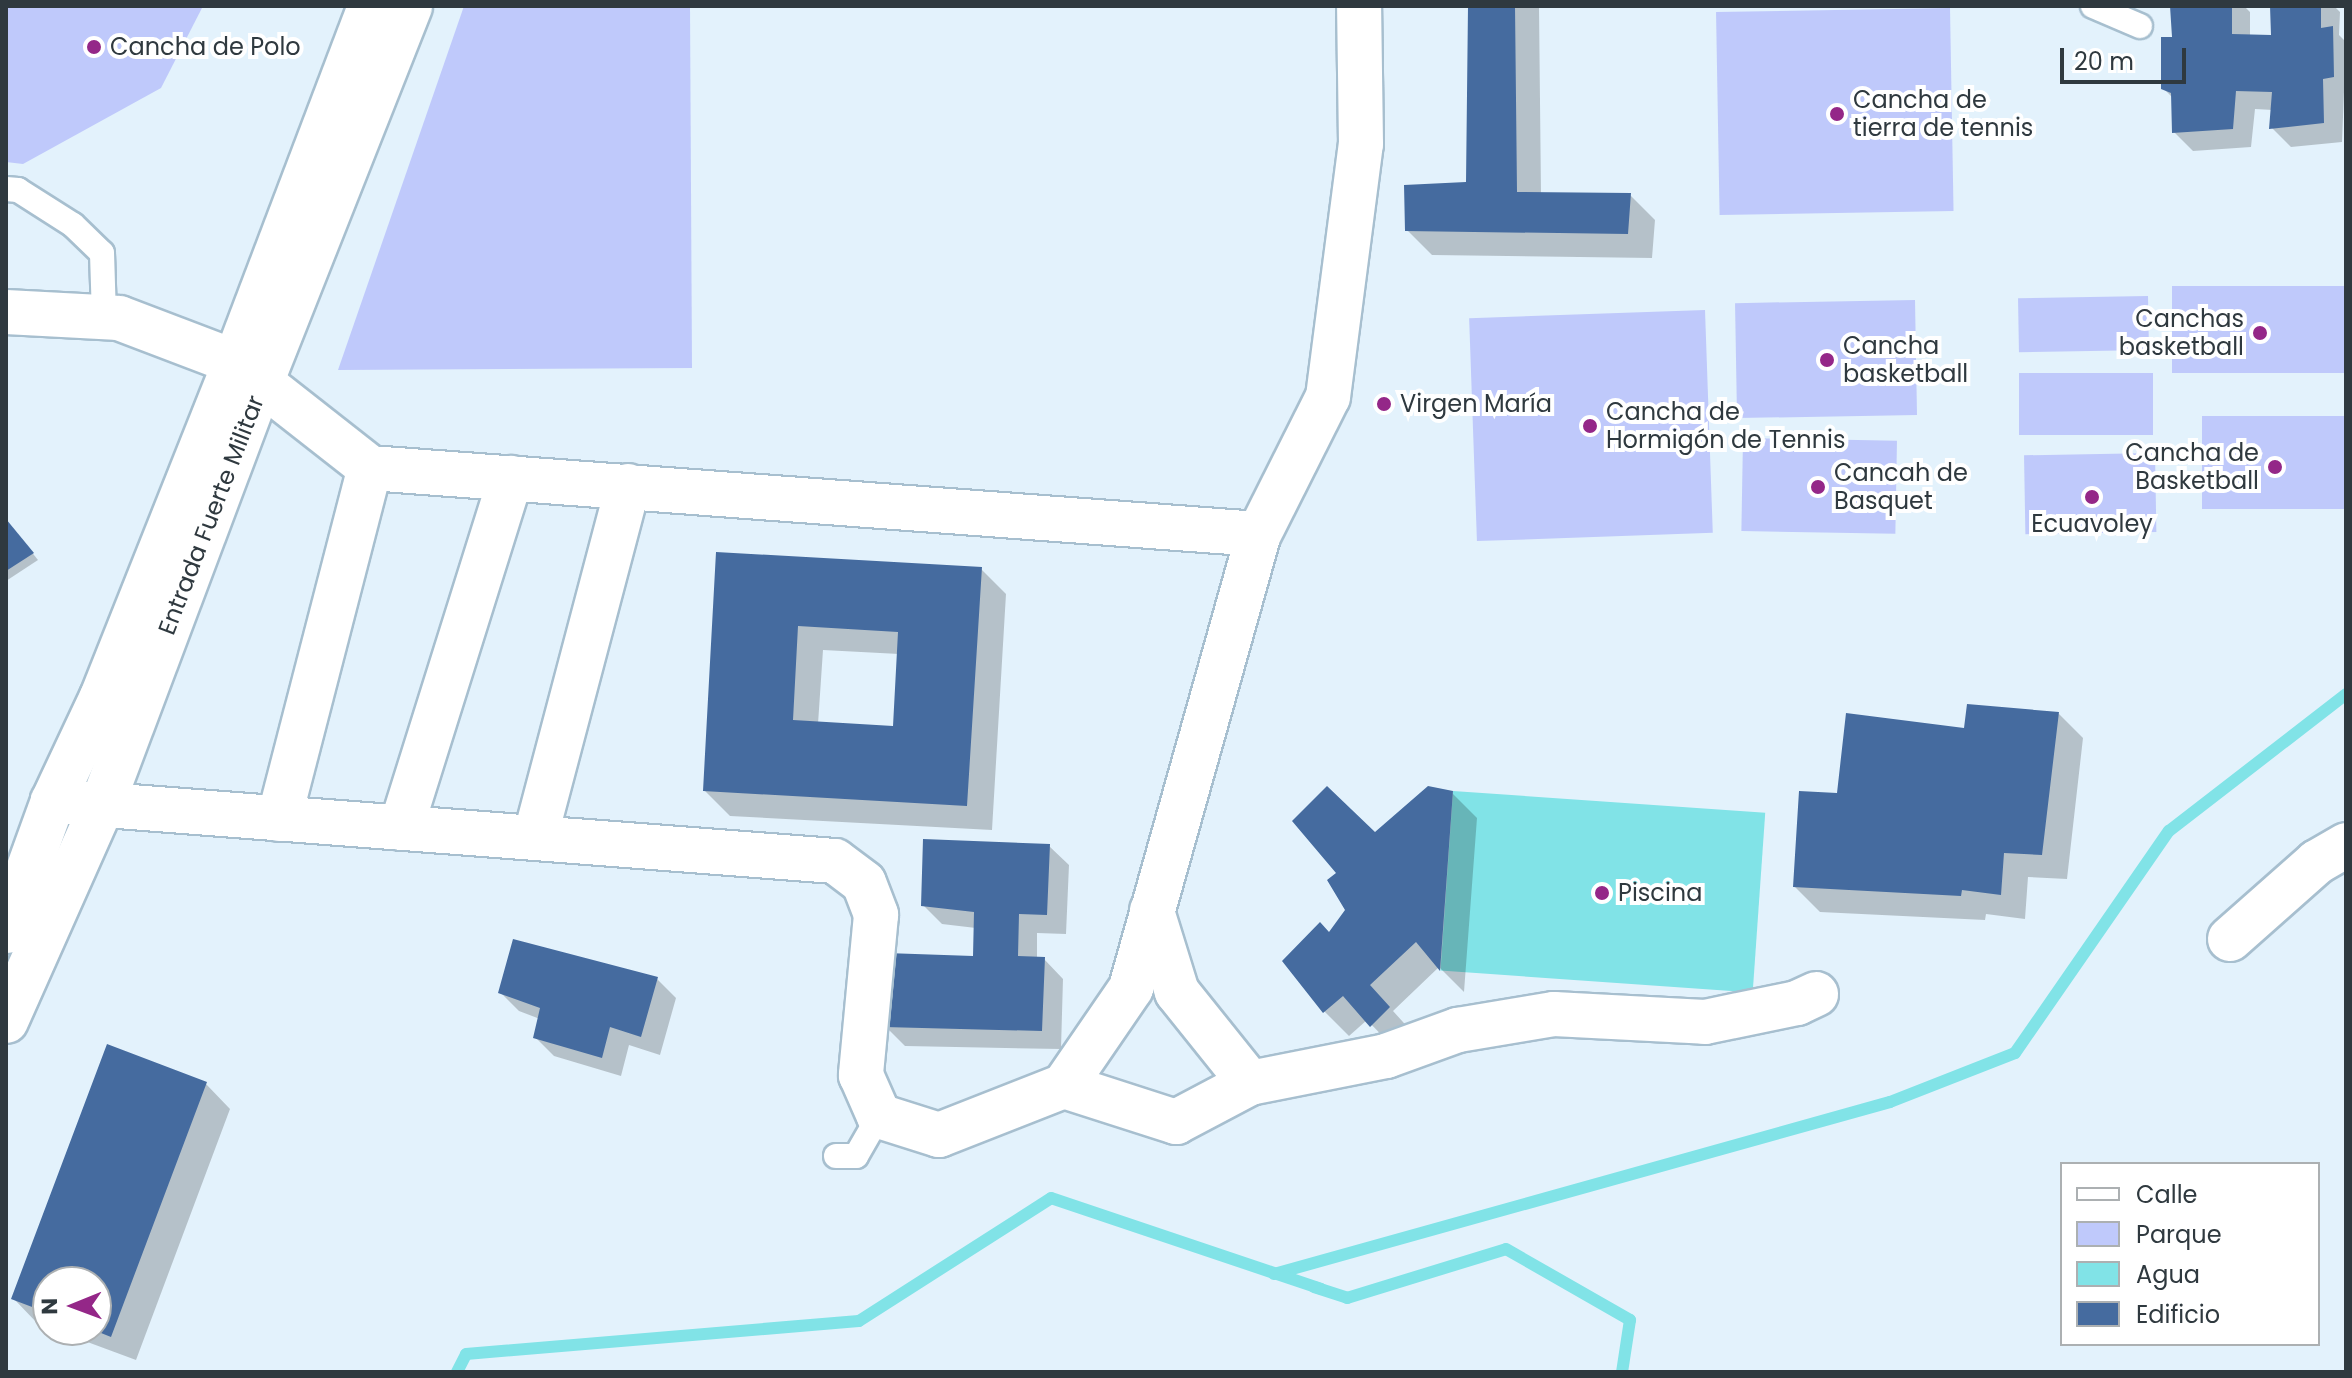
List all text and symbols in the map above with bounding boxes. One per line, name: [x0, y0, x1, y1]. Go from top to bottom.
scale bar: [2064, 32, 2190, 82]
place label: Cancha de Polo: [110, 33, 301, 61]
marker: Cancha de Polo: [85, 38, 103, 56]
text: 20 m: [2074, 45, 2134, 78]
place label: Cancha de tierra de tennis: [1853, 86, 2033, 142]
marker: Cancha de tierra de tennis: [1828, 105, 1846, 123]
place label: Canchas basketball: [2119, 305, 2244, 361]
marker: Canchas basketball: [2251, 324, 2269, 342]
place label: Cancha basketball: [1843, 332, 1968, 388]
marker: Cancha basketball: [1818, 351, 1836, 369]
place label: Virgen María: [1400, 390, 1552, 418]
street label: Entrada Fuerte Militar: [152, 391, 270, 639]
marker: Virgen María: [1375, 395, 1393, 413]
place label: Cancha de Hormigón de Tennis: [1606, 398, 1845, 454]
marker: Cancha de Hormigón de Tennis: [1581, 417, 1599, 435]
place label: Cancha de Basketball: [2125, 439, 2259, 495]
marker: Cancha de Basketball: [2266, 458, 2284, 476]
place label: Cancah de Basquet: [1834, 459, 1968, 515]
marker: Cancah de Basquet: [1809, 478, 1827, 496]
marker: Ecuavoley: [2083, 488, 2101, 506]
place label: Ecuavoley: [2031, 510, 2153, 538]
place label: Piscina: [1618, 879, 1702, 907]
marker: Piscina: [1593, 884, 1611, 902]
legend: [2060, 1162, 2320, 1346]
text: Calle: [2136, 1178, 2197, 1211]
text: Parque: [2136, 1218, 2222, 1251]
text: Agua: [2136, 1258, 2200, 1291]
north arrow: [32, 1266, 112, 1346]
text: N: [34, 1298, 65, 1315]
text: Edificio: [2136, 1298, 2220, 1331]

